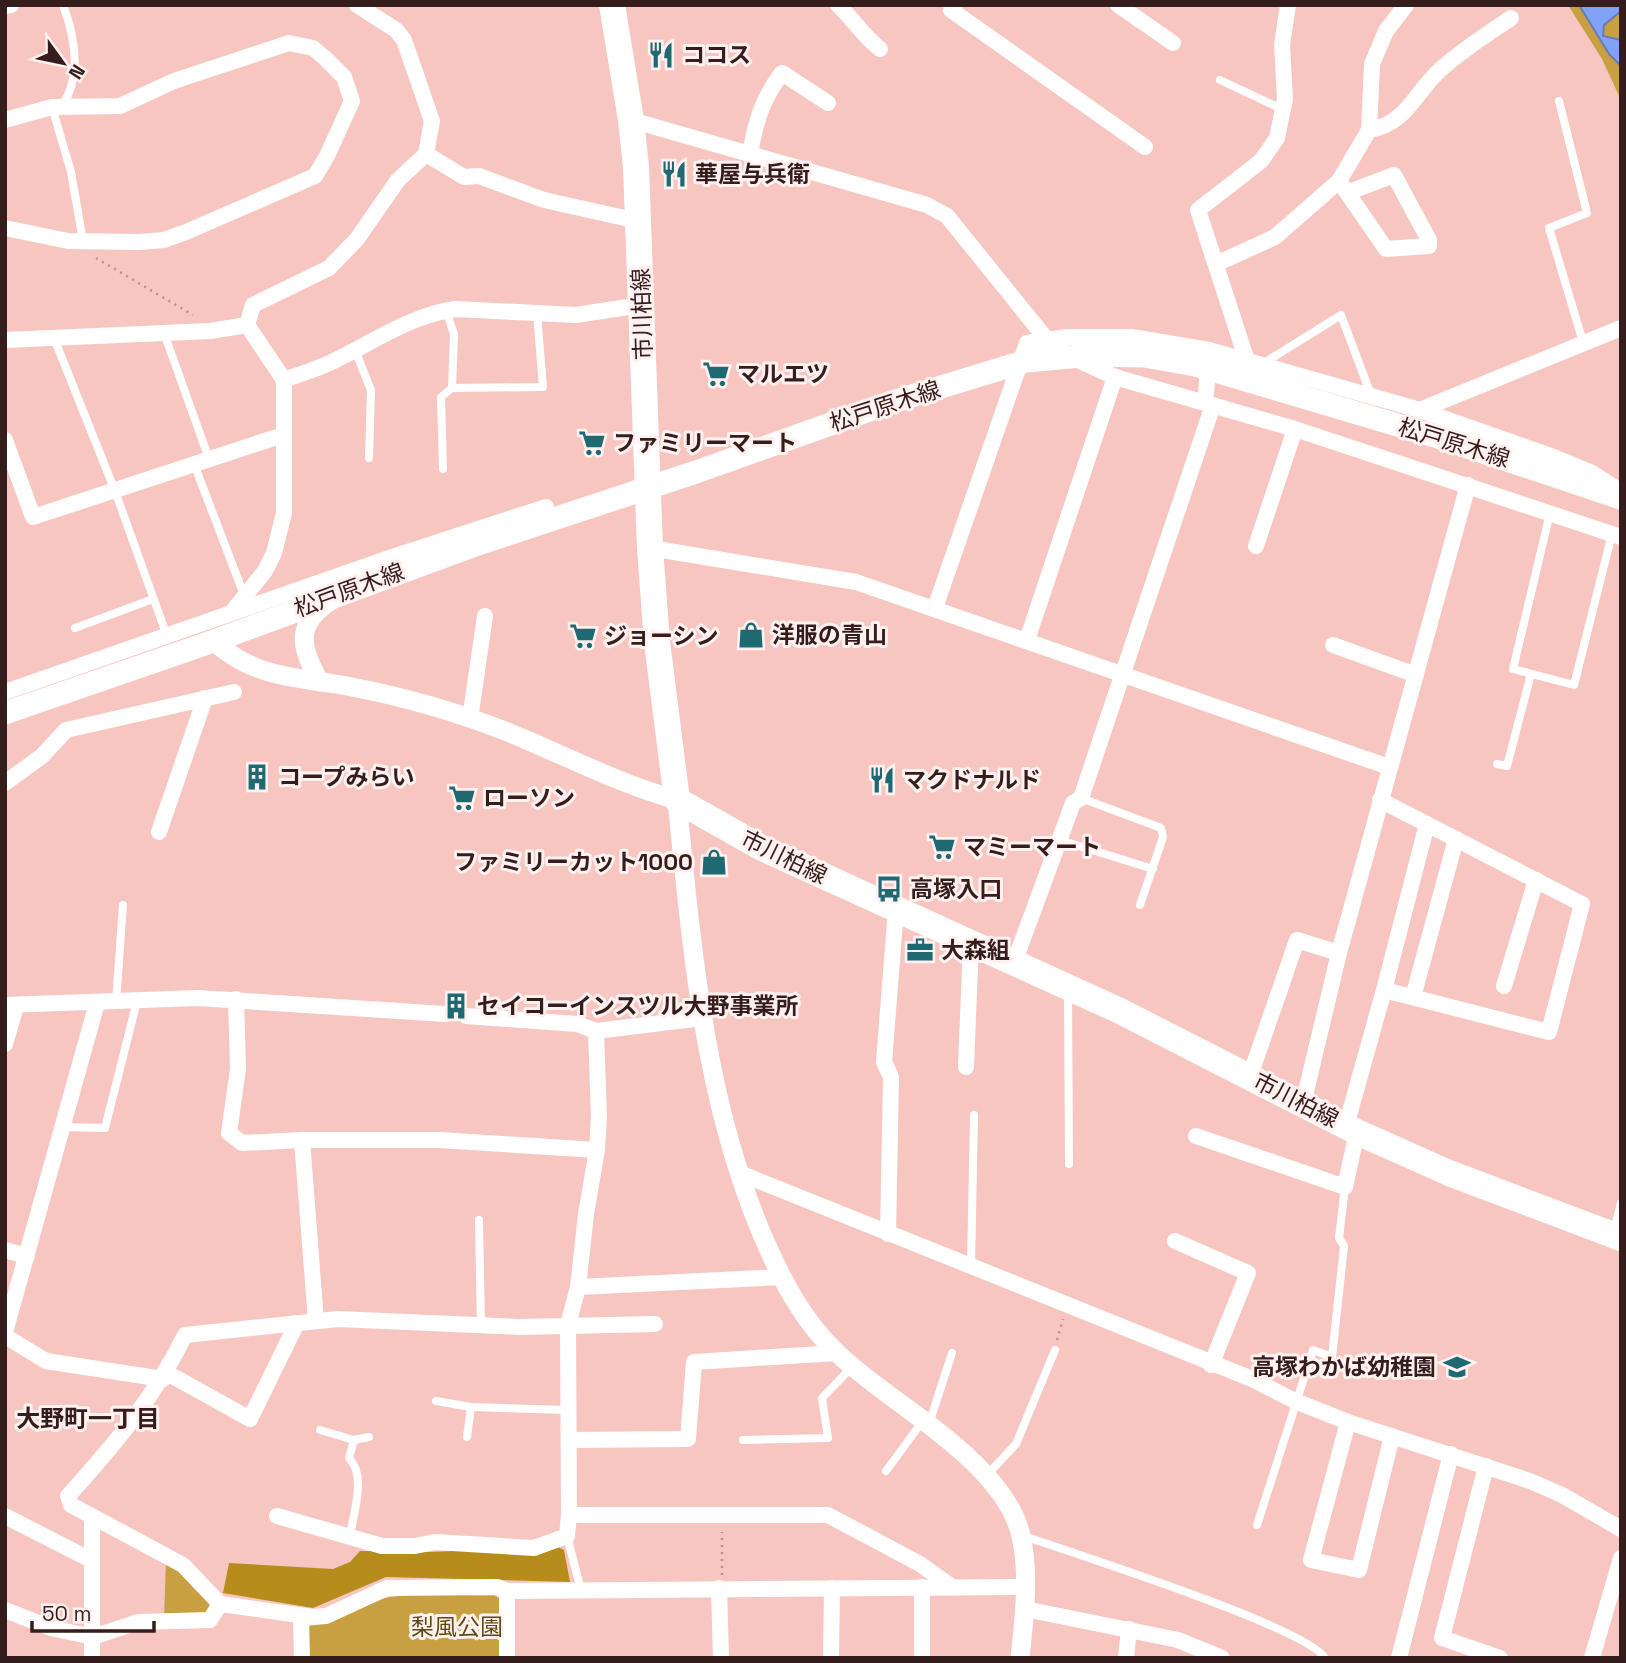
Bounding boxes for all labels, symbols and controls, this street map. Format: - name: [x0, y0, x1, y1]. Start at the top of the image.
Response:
- north arrow: [28, 28, 98, 98]
- restaurant icon: ココス: [646, 40, 676, 70]
- place label: ココス: [682, 40, 751, 70]
- text: N: [63, 60, 91, 84]
- restaurant icon: 華屋与兵衛: [659, 159, 689, 189]
- place label: 華屋与兵衛: [695, 159, 810, 189]
- street label: 市川柏線: [625, 268, 659, 360]
- supermarket icon: マルエツ: [701, 359, 731, 389]
- place label: マルエツ: [737, 359, 829, 389]
- street label: 松戸原木線: [826, 374, 944, 438]
- street label: 松戸原木線: [1395, 412, 1513, 474]
- supermarket icon: ファミリーマート: [577, 428, 607, 458]
- place label: ファミリーマート: [613, 428, 797, 458]
- street label: 松戸原木線: [290, 556, 408, 624]
- shop icon: 洋服の青山: [736, 620, 766, 650]
- place label: 洋服の青山: [772, 620, 887, 650]
- supermarket icon: ジョーシン: [568, 621, 598, 651]
- place label: ジョーシン: [604, 621, 719, 651]
- building icon: コープみらい: [242, 762, 272, 792]
- place label: コープみらい: [278, 762, 415, 792]
- restaurant icon: マクドナルド: [867, 765, 897, 795]
- place label: マクドナルド: [903, 765, 1041, 795]
- supermarket icon: ローソン: [447, 783, 477, 813]
- place label: ローソン: [483, 783, 575, 813]
- street label: 市川柏線: [736, 823, 832, 891]
- supermarket icon: マミーマート: [927, 832, 957, 862]
- place label: マミーマート: [963, 832, 1101, 862]
- place label: ファミリーカット1000: [454, 847, 693, 877]
- shop icon: ファミリーカット1000: [699, 847, 729, 877]
- bus stop icon: 高塚入口: [874, 874, 904, 904]
- place label: 高塚入口: [910, 874, 1002, 904]
- office icon: 大森組: [905, 935, 935, 965]
- place label: 大森組: [941, 935, 1010, 965]
- building icon: セイコーインスツル大野事業所: [441, 991, 471, 1021]
- place label: セイコーインスツル大野事業所: [477, 991, 799, 1021]
- street label: 市川柏線: [1248, 1066, 1344, 1134]
- place label: 高塚わかば幼稚園: [1252, 1352, 1436, 1382]
- school or university icon: 高塚わかば幼稚園: [1442, 1352, 1472, 1382]
- district label: 大野町一丁目: [16, 1403, 160, 1434]
- scale bar: [32, 1590, 154, 1634]
- text: 50 m: [42, 1600, 92, 1627]
- park label: 梨風公園: [411, 1612, 503, 1642]

